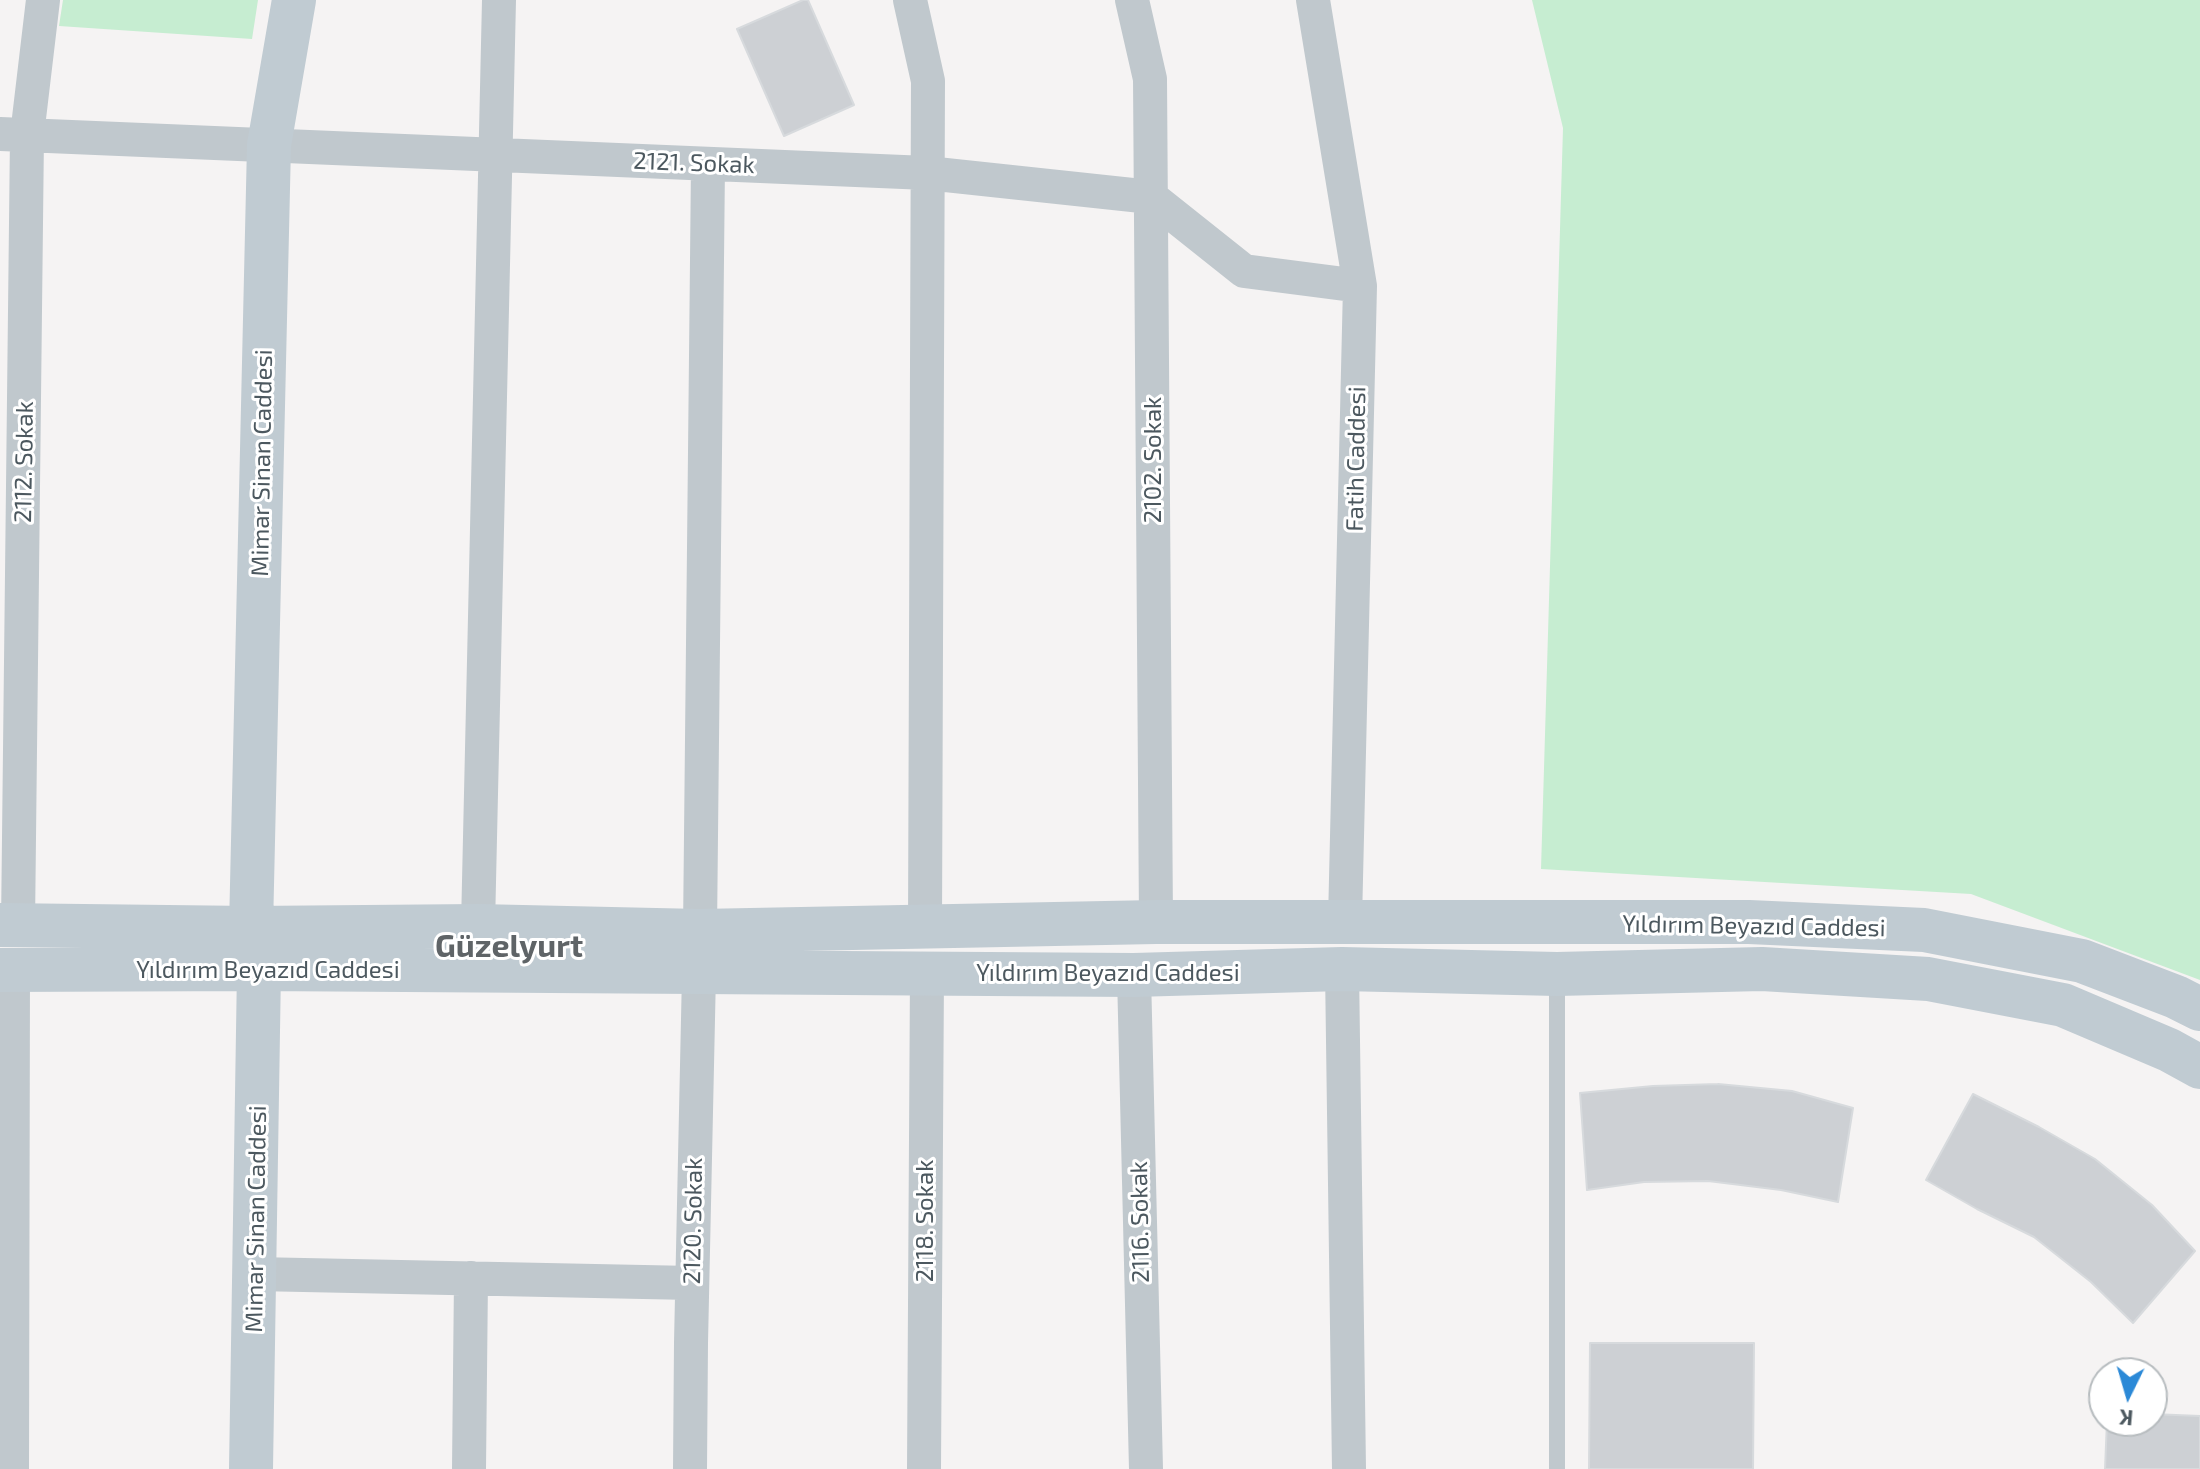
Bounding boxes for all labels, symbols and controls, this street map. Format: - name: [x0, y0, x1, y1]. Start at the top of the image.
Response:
- street label: 2121. Sokak: [633, 146, 755, 180]
- street label: Mimar Sinan Caddesi: [246, 349, 278, 577]
- street label: Fatih Caddesi: [1340, 386, 1372, 532]
- street label: 2102. Sokak: [1139, 397, 1167, 523]
- street label: 2112. Sokak: [9, 401, 39, 523]
- street label: Yıldırım Beyazıd Caddesi: [1622, 909, 1886, 943]
- district label: Güzelyurt: [435, 927, 583, 965]
- street label: Yıldırım Beyazıd Caddesi: [136, 956, 400, 984]
- street label: Yıldırım Beyazıd Caddesi: [976, 959, 1240, 987]
- street label: Mimar Sinan Caddesi: [240, 1105, 272, 1333]
- street label: 2120. Sokak: [677, 1157, 709, 1285]
- street label: 2118. Sokak: [911, 1160, 939, 1282]
- street label: 2116. Sokak: [1125, 1161, 1155, 1283]
- north arrow: [2088, 1357, 2168, 1437]
- text: K: [2118, 1405, 2134, 1432]

